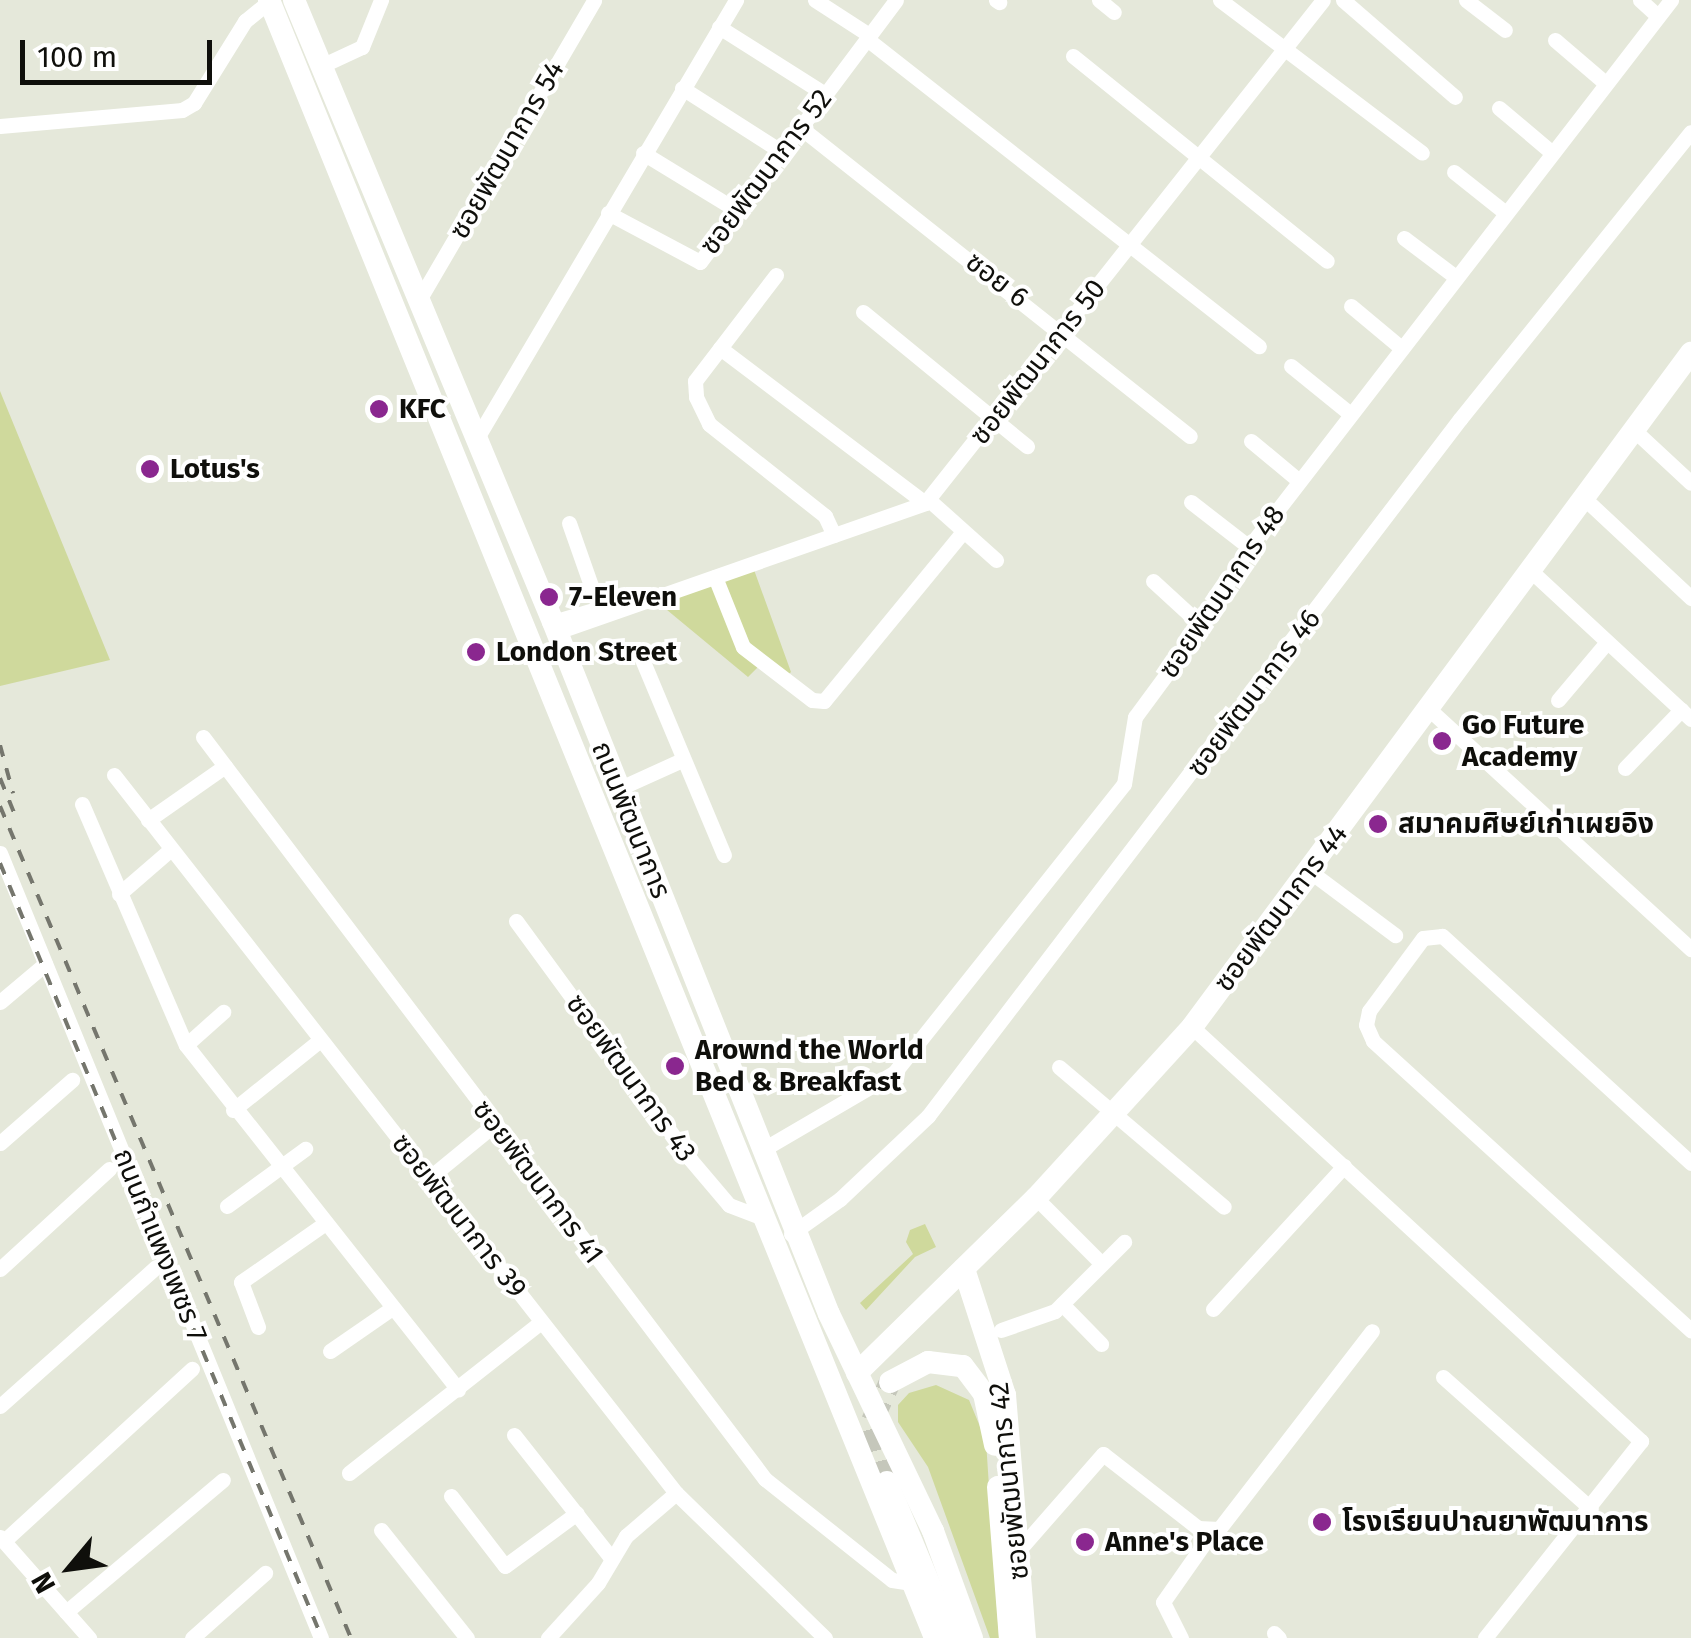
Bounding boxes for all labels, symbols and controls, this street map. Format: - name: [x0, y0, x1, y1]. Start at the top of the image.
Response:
- scale bar: [25, 20, 218, 82]
- text: 100 m: [37, 39, 117, 75]
- street label: ซอยพัฒนาการ 54: [443, 55, 571, 245]
- street label: ซอยพัฒนาการ 52: [693, 83, 839, 261]
- street label: ซอย 6: [959, 245, 1035, 315]
- street label: ซอยพัฒนาการ 50: [963, 273, 1113, 451]
- place label: KFC: [399, 392, 446, 426]
- marker: KFC: [368, 398, 390, 420]
- place label: Lotus's: [170, 452, 260, 486]
- marker: Lotus's: [139, 458, 161, 480]
- street label: ซอยพัฒนาการ 48: [1152, 499, 1292, 685]
- place label: 7-Eleven: [569, 580, 677, 614]
- marker: 7-Eleven: [538, 586, 560, 608]
- street label: ซอยพัฒนาการ 46: [1180, 603, 1328, 783]
- place label: London Street: [496, 635, 677, 669]
- marker: London Street: [465, 641, 487, 663]
- place label: Go Future Academy: [1462, 708, 1584, 774]
- marker: Go Future Academy: [1431, 730, 1453, 752]
- street label: ถนนพัฒนาการ: [584, 737, 678, 903]
- place label: สมาคมศิษย์เก่าเผยอิง: [1398, 807, 1654, 841]
- marker: สมาคมศิษย์เก่าเผยอิง: [1367, 813, 1389, 835]
- street label: ซอยพัฒนาการ 44: [1207, 818, 1355, 998]
- street label: ซอยพัฒนาการ 43: [559, 988, 703, 1168]
- place label: Arownd the World Bed & Breakfast: [695, 1033, 924, 1099]
- marker: Arownd the World Bed & Breakfast: [664, 1055, 686, 1077]
- street label: ซอยพัฒนาการ 41: [466, 1094, 610, 1270]
- street label: ซอยพัฒนาการ 39: [384, 1127, 534, 1305]
- street label: ถนนกำแพงเพชร 7: [106, 1144, 214, 1346]
- street label: ซอยพัฒนาการ 42: [982, 1380, 1036, 1582]
- place label: โรงเรียนปาณยาพัฒนาการ: [1342, 1505, 1649, 1539]
- marker: โรงเรียนปาณยาพัฒนาการ: [1311, 1511, 1333, 1533]
- north arrow: [20, 1518, 120, 1618]
- place label: Anne's Place: [1105, 1525, 1264, 1559]
- marker: Anne's Place: [1074, 1531, 1096, 1553]
- text: N: [24, 1567, 62, 1599]

